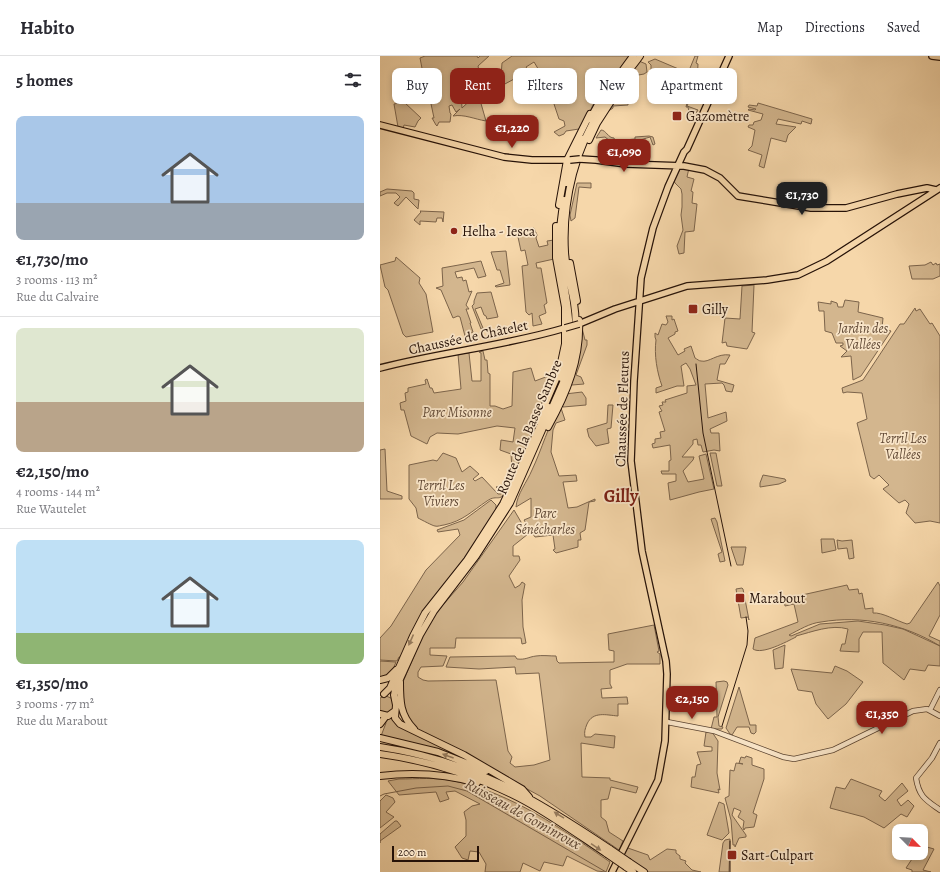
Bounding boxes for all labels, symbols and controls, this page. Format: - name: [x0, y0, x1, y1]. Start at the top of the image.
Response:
- text: Habito: [20, 15, 74, 41]
- text: Map: [757, 18, 783, 37]
- text: Directions: [805, 18, 865, 37]
- text: Saved: [887, 18, 920, 37]
- chip: Buy: [392, 68, 442, 104]
- chip: Rent: [450, 68, 505, 104]
- chip: Filters: [513, 68, 577, 104]
- chip: New: [585, 68, 639, 104]
- chip: Apartment: [647, 68, 737, 104]
- text: 5 homes: [16, 69, 73, 92]
- icon: filters: [342, 69, 364, 91]
- place label: Gazomètre: [686, 107, 749, 126]
- marker: Gazomètre: [671, 110, 683, 122]
- pin: €1,220: [479, 115, 545, 149]
- text: €1,220: [495, 119, 529, 136]
- pin: €1,090: [591, 139, 657, 173]
- icon: home: [154, 142, 226, 214]
- text: €1,090: [607, 143, 641, 160]
- pin: €1,730: [769, 182, 835, 216]
- text: €1,730: [785, 186, 819, 203]
- place label: Helha - Iesca: [462, 222, 536, 241]
- marker: Helha - Iesca: [449, 226, 459, 236]
- text: €1,730/mo: [16, 248, 88, 271]
- text: 3 rooms · 113 m²: [16, 271, 98, 288]
- text: Rue du Calvaire: [16, 288, 99, 305]
- place label: Gilly: [702, 300, 729, 319]
- marker: Gilly: [687, 303, 699, 315]
- street label: Chaussée de Châtelet: [407, 315, 530, 359]
- park label: Jardin des Vallées: [837, 319, 889, 354]
- street label: Chaussée de Fleurus: [611, 350, 634, 468]
- icon: home: [154, 354, 226, 426]
- street label: Route de la Basse Sambre: [492, 357, 566, 498]
- park label: Parc Misonne: [422, 403, 492, 422]
- park label: Terril Les Vallées: [879, 429, 927, 464]
- text: €2,150/mo: [16, 460, 89, 483]
- park label: Terril Les Viviers: [417, 476, 465, 511]
- text: 4 rooms · 144 m²: [16, 483, 100, 500]
- district label: Gilly: [604, 484, 639, 508]
- text: Rue Wautelet: [16, 500, 87, 517]
- park label: Parc Sénécharles: [515, 504, 575, 539]
- icon: home: [154, 566, 226, 638]
- place label: Marabout: [749, 589, 806, 608]
- marker: Marabout: [734, 592, 746, 604]
- one-way arrow: [408, 635, 414, 646]
- text: €1,350/mo: [16, 672, 88, 695]
- pin: €2,150: [659, 686, 725, 720]
- text: €2,150: [675, 690, 709, 707]
- text: 3 rooms · 77 m²: [16, 695, 94, 712]
- pin: €1,350: [849, 701, 915, 735]
- text: €1,350: [865, 705, 899, 722]
- text: Rue du Marabout: [16, 712, 108, 729]
- one-way arrow: [441, 752, 453, 758]
- water label: Ruisseau de Gominroux: [461, 774, 586, 855]
- one-way arrow: [554, 811, 564, 819]
- north arrow: [892, 824, 928, 860]
- map controls: [892, 824, 928, 860]
- one-way arrow: [591, 843, 602, 851]
- scale bar: [392, 844, 479, 863]
- text: 200 m: [398, 845, 426, 860]
- place label: Sart-Culpart: [741, 846, 814, 865]
- marker: Sart-Culpart: [726, 849, 738, 861]

